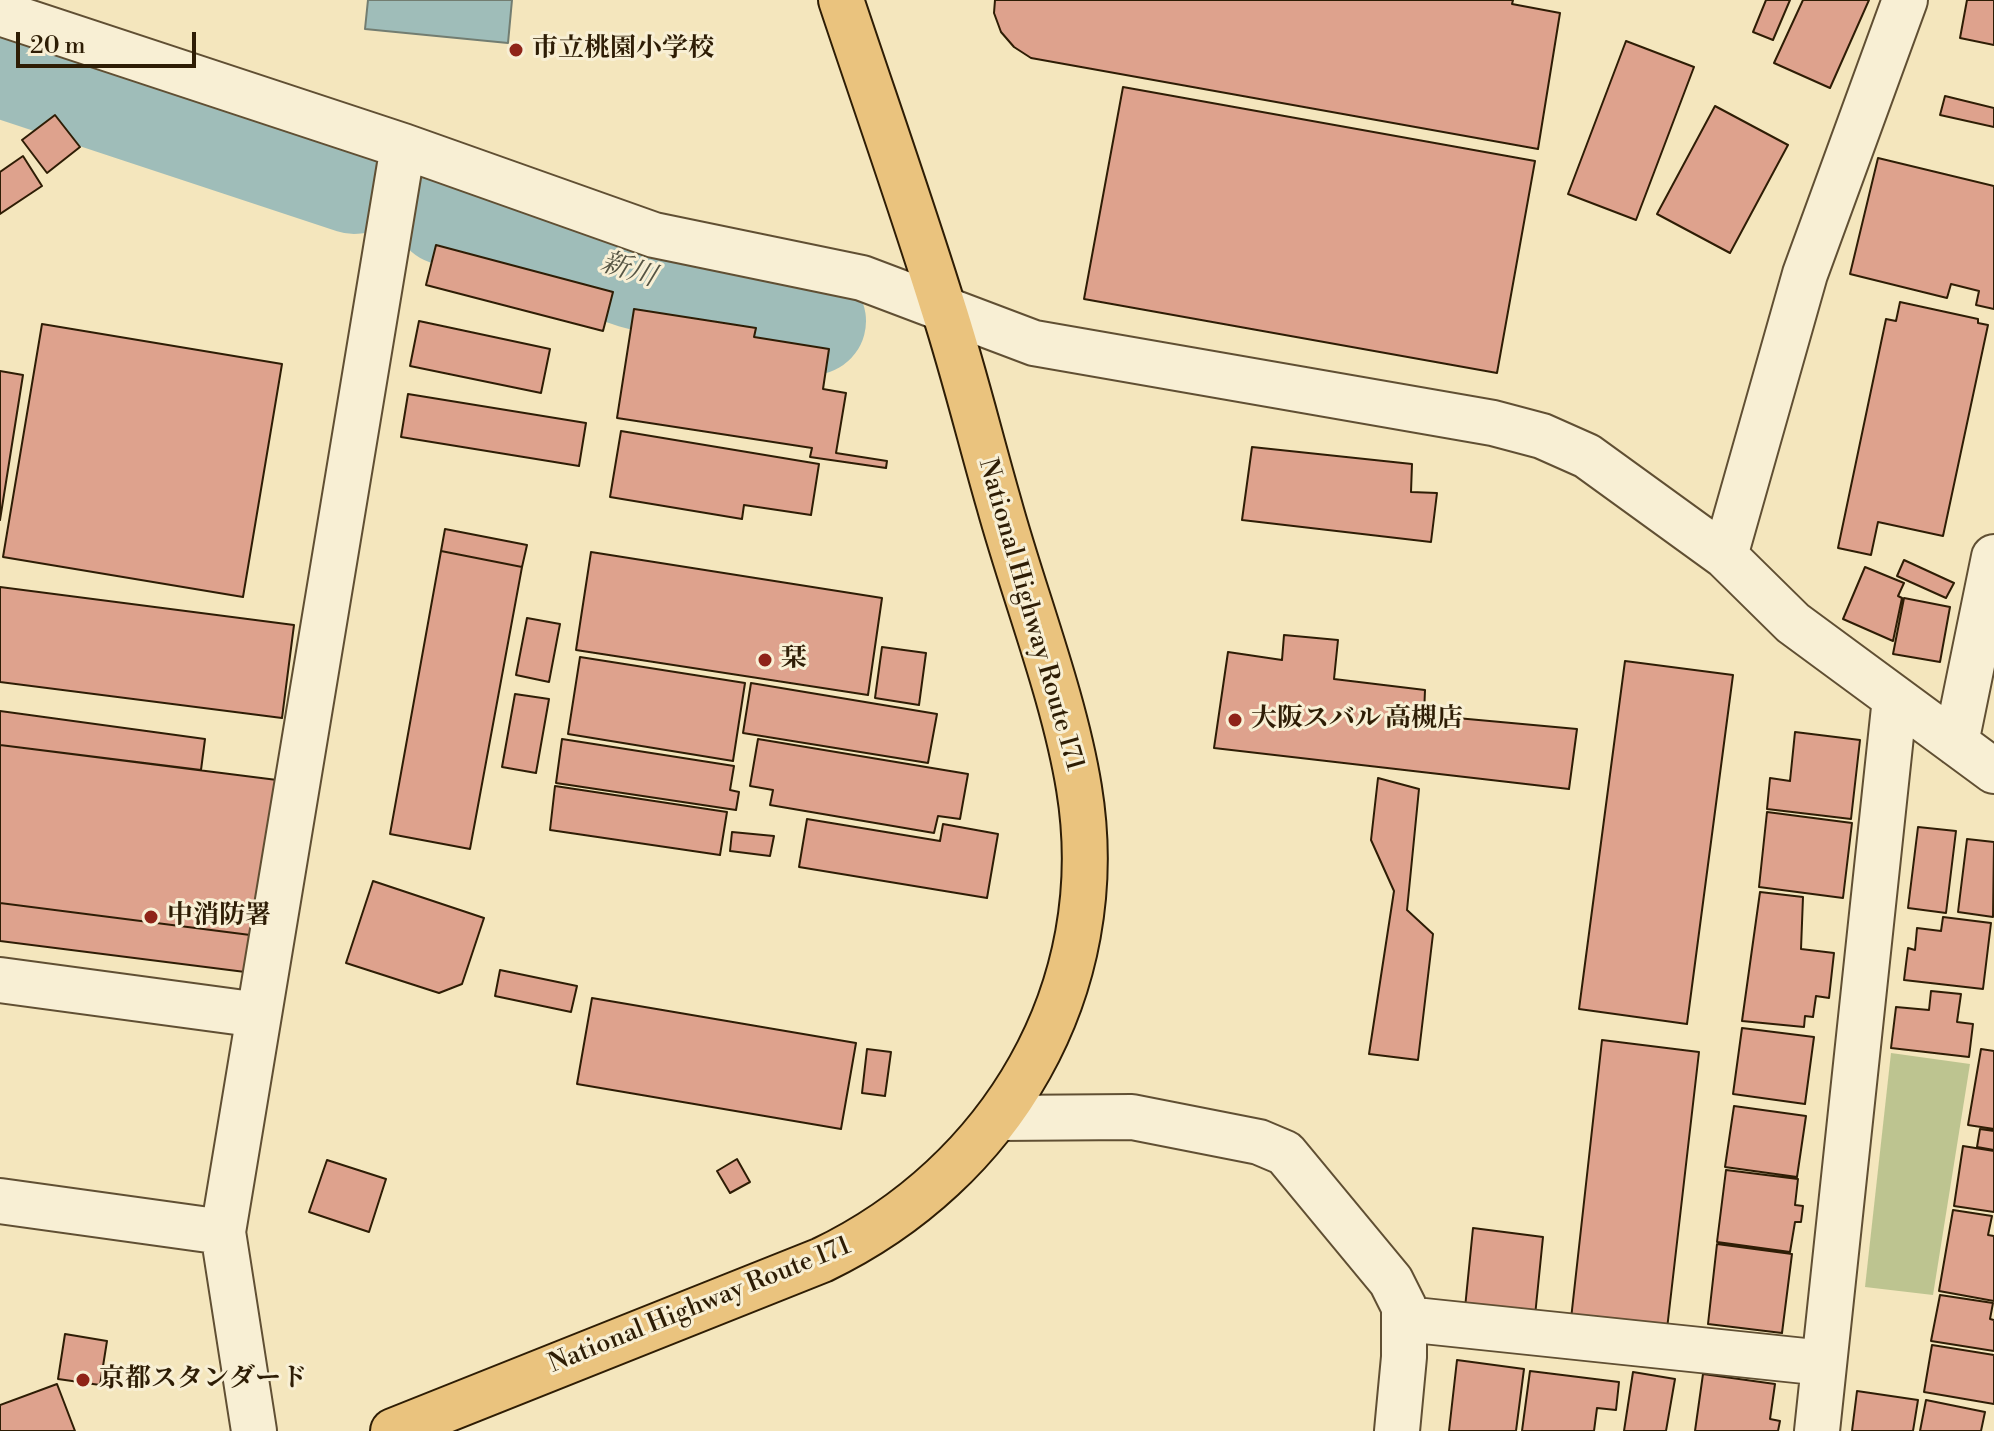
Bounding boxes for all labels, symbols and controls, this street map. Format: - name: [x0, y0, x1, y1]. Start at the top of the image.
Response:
- scale bar: [20, 16, 200, 66]
- text: 20 m: [30, 31, 86, 61]
- place label: 市立桃園小学校: [532, 34, 714, 66]
- marker: 市立桃園小学校: [507, 41, 525, 59]
- water label: 新川: [596, 247, 660, 295]
- street label: National Highway Route 171: [970, 455, 1090, 775]
- place label: 栞: [781, 644, 807, 676]
- marker: 栞: [756, 651, 774, 669]
- place label: 大阪スバル 高槻店: [1251, 704, 1463, 736]
- marker: 大阪スバル 高槻店: [1226, 711, 1244, 729]
- place label: 中消防署: [167, 901, 271, 933]
- marker: 中消防署: [142, 908, 160, 926]
- street label: National Highway Route 171: [544, 1231, 856, 1381]
- place label: 京都スタンダード: [99, 1364, 307, 1396]
- marker: 京都スタンダード: [74, 1371, 92, 1389]

